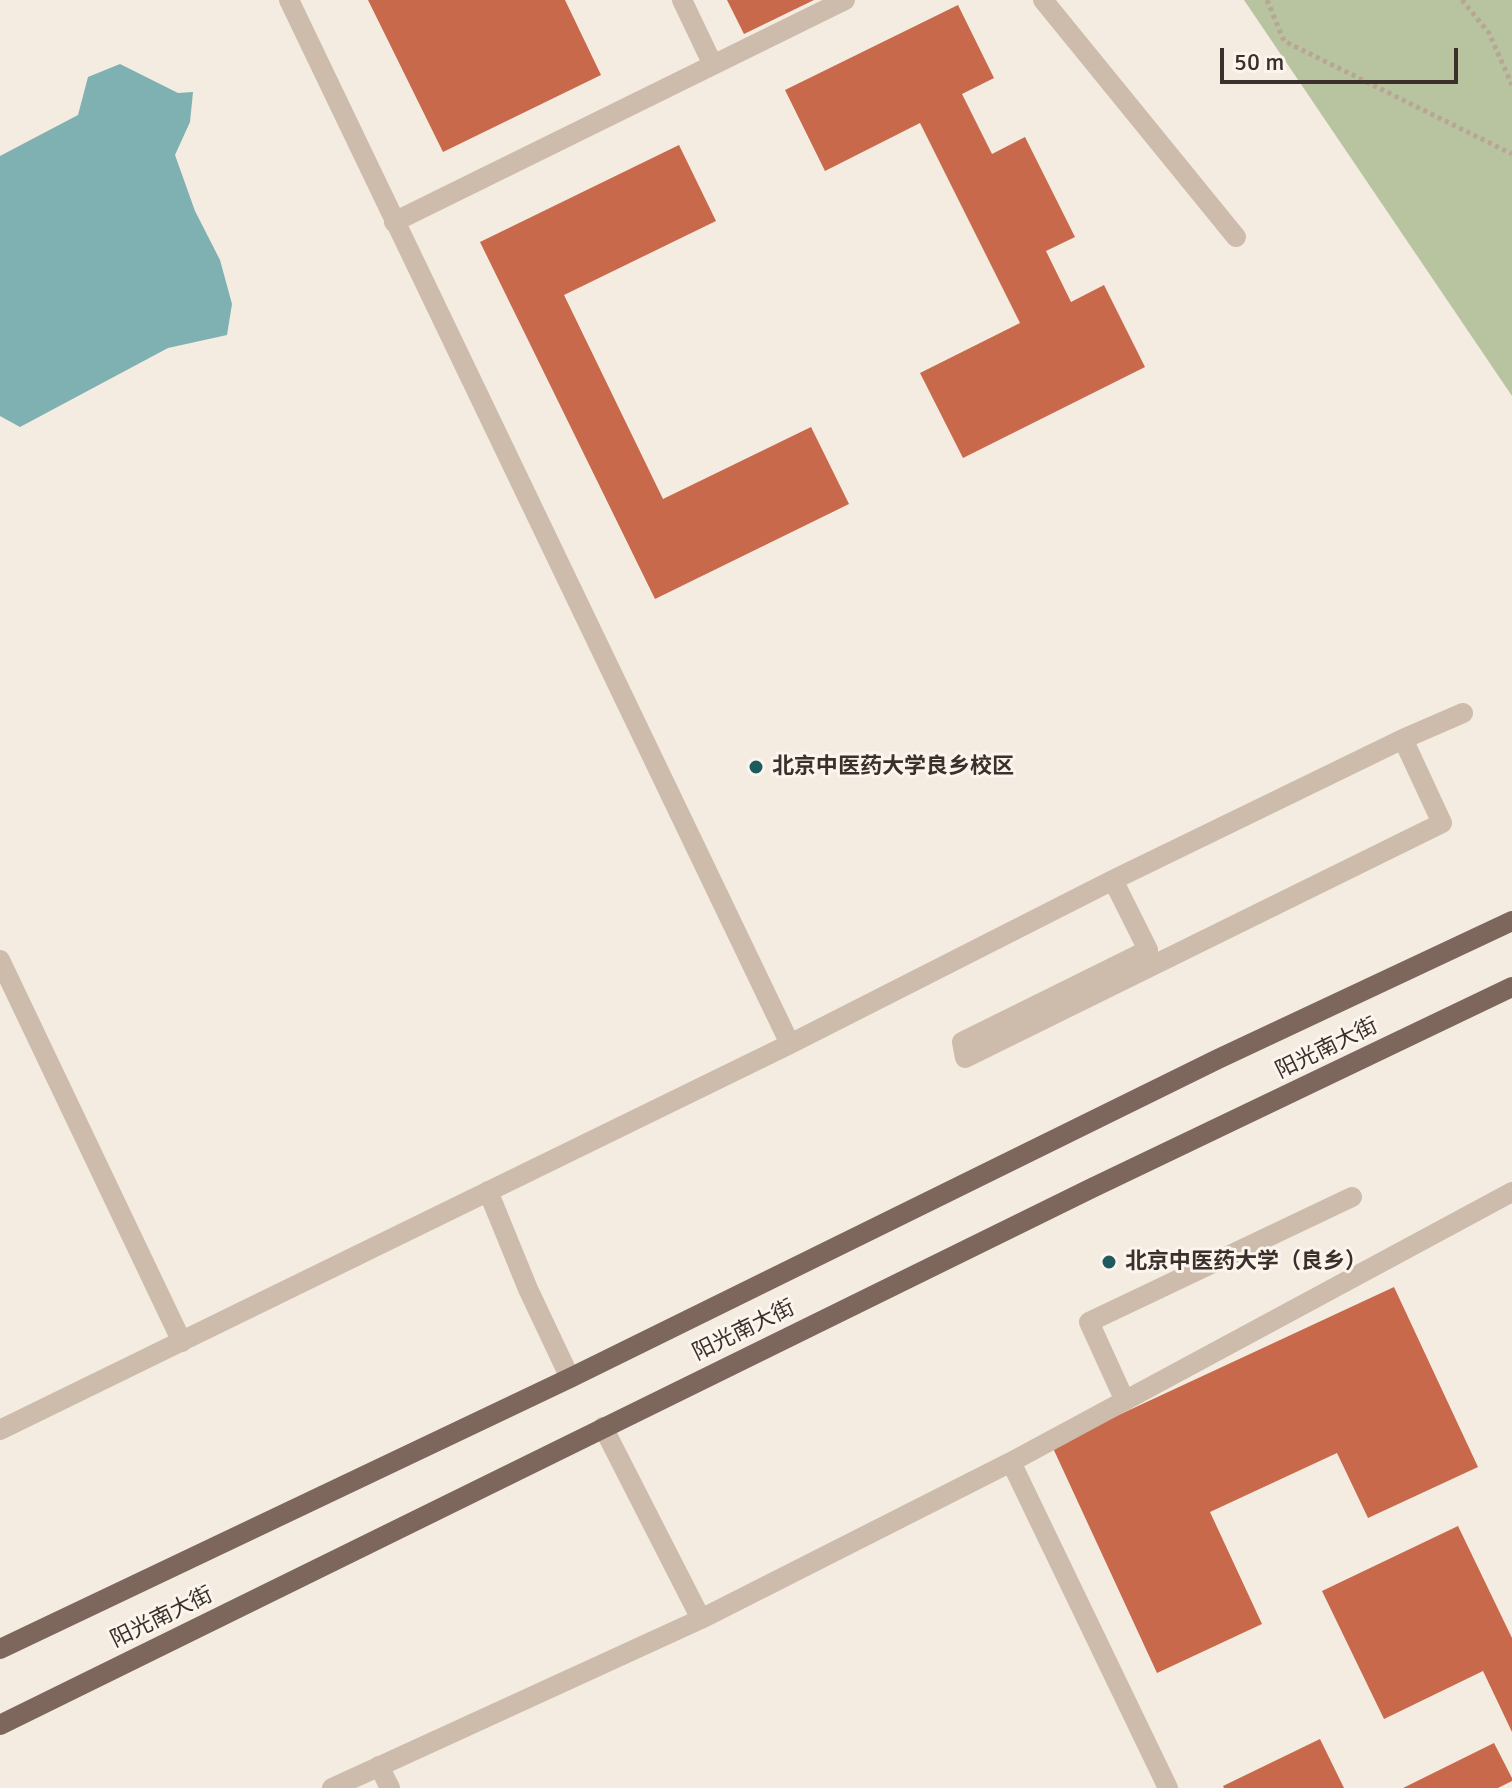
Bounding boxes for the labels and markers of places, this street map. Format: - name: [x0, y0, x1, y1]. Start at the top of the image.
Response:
- place label: 北京中医药大学良乡校区: [772, 754, 1014, 780]
- marker: 北京中医药大学良乡校区: [747, 758, 765, 776]
- place label: 北京中医药大学（良乡）: [1125, 1249, 1367, 1275]
- marker: 北京中医药大学（良乡）: [1100, 1253, 1118, 1271]

